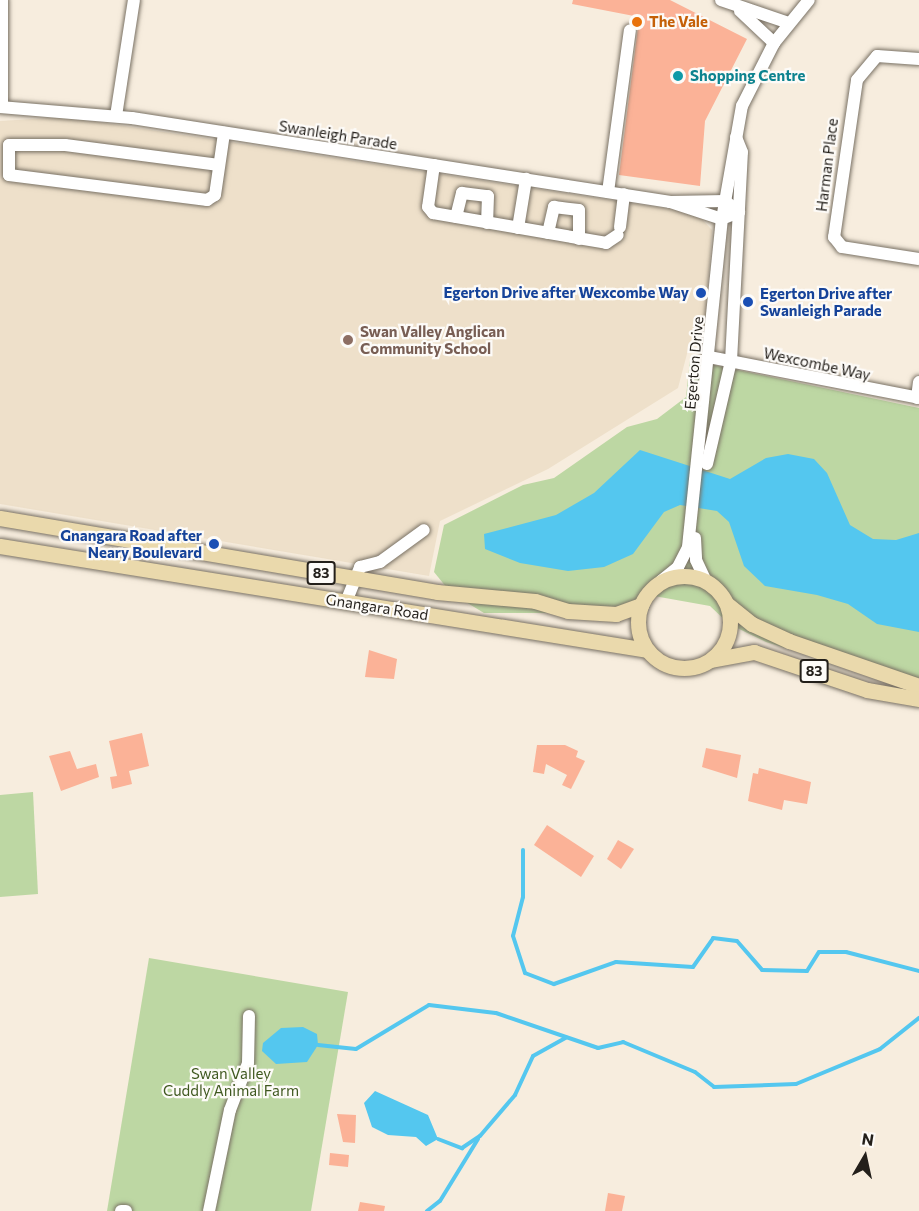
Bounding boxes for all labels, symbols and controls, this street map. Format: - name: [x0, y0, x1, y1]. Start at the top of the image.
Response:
- place label: The Vale: [649, 13, 708, 31]
- marker: The Vale: [630, 15, 644, 29]
- place label: Shopping Centre: [690, 67, 805, 85]
- marker: Shopping Centre: [671, 69, 685, 83]
- street label: Swanleigh Parade: [278, 117, 398, 153]
- street label: Harman Place: [812, 117, 842, 213]
- place label: Egerton Drive after Wexcombe Way: [443, 284, 689, 302]
- place label: Egerton Drive after Swanleigh Parade: [760, 284, 892, 319]
- marker: Egerton Drive after Wexcombe Way: [694, 286, 708, 300]
- marker: Egerton Drive after Swanleigh Parade: [741, 295, 755, 309]
- street label: Egerton Drive: [681, 316, 707, 410]
- place label: Swan Valley Anglican Community School: [360, 322, 505, 357]
- marker: Swan Valley Anglican Community School: [341, 333, 355, 347]
- street label: Wexcombe Way: [762, 344, 872, 384]
- place label: Gnangara Road after Neary Boulevard: [60, 526, 202, 561]
- marker: Gnangara Road after Neary Boulevard: [207, 537, 221, 551]
- road number: 83: [306, 562, 336, 584]
- street label: Gnangara Road: [324, 590, 430, 624]
- road number: 83: [799, 660, 829, 682]
- park label: Swan Valley Cuddly Animal Farm: [163, 1064, 299, 1099]
- north arrow: [835, 1127, 895, 1187]
- text: N: [860, 1128, 875, 1149]

